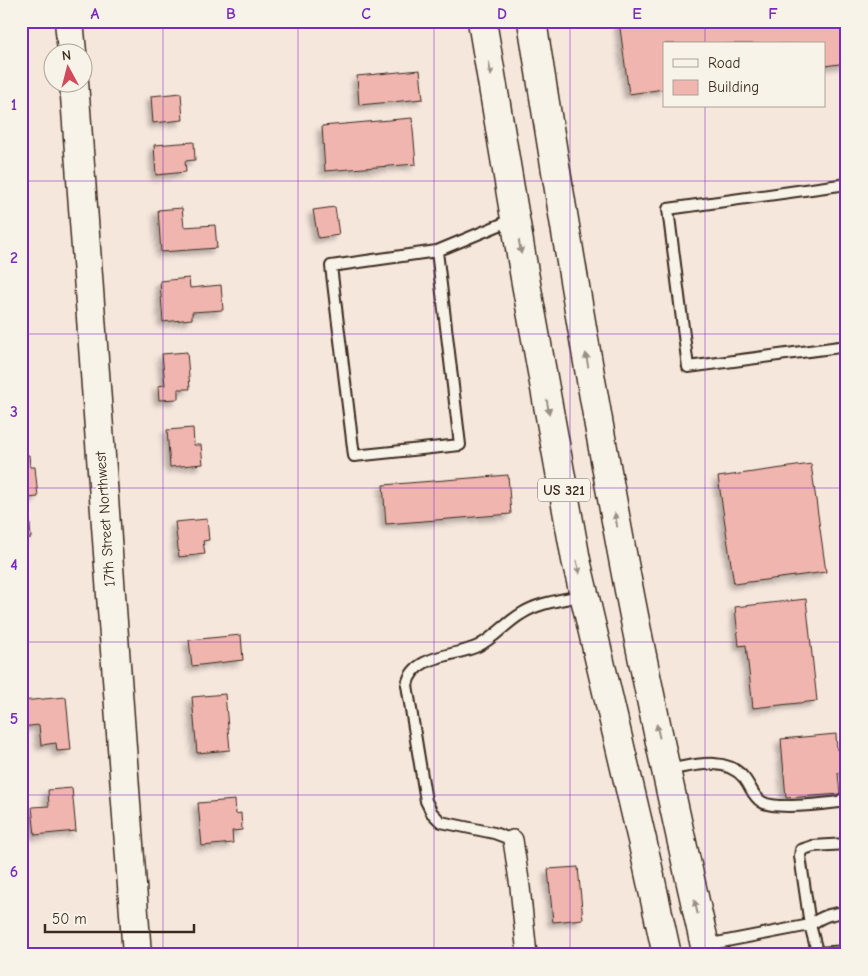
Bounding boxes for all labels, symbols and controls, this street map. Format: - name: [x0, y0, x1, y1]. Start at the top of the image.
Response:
- text: A: [91, 5, 100, 23]
- text: B: [226, 5, 236, 23]
- text: C: [361, 5, 371, 23]
- text: D: [497, 5, 507, 23]
- text: E: [632, 5, 642, 23]
- text: F: [768, 5, 778, 23]
- north arrow: [42, 42, 92, 92]
- legend: [663, 42, 826, 108]
- text: N: [61, 47, 72, 65]
- text: Road: [708, 54, 740, 72]
- one-way arrow: [486, 62, 494, 78]
- text: Building: [708, 78, 759, 96]
- text: 1: [11, 96, 17, 114]
- one-way arrow: [516, 239, 524, 255]
- text: 2: [10, 249, 18, 267]
- one-way arrow: [583, 352, 591, 368]
- one-way arrow: [545, 399, 553, 415]
- text: 3: [10, 403, 18, 421]
- street label: 17th Street Northwest: [91, 450, 119, 587]
- road number: US 321: [538, 478, 590, 502]
- one-way arrow: [612, 512, 620, 528]
- text: 4: [10, 556, 18, 574]
- one-way arrow: [574, 559, 582, 574]
- text: 5: [10, 710, 18, 728]
- one-way arrow: [654, 723, 662, 739]
- text: 6: [10, 863, 18, 881]
- one-way arrow: [692, 900, 700, 915]
- scale bar: [45, 901, 194, 933]
- text: 50 m: [52, 910, 87, 928]

